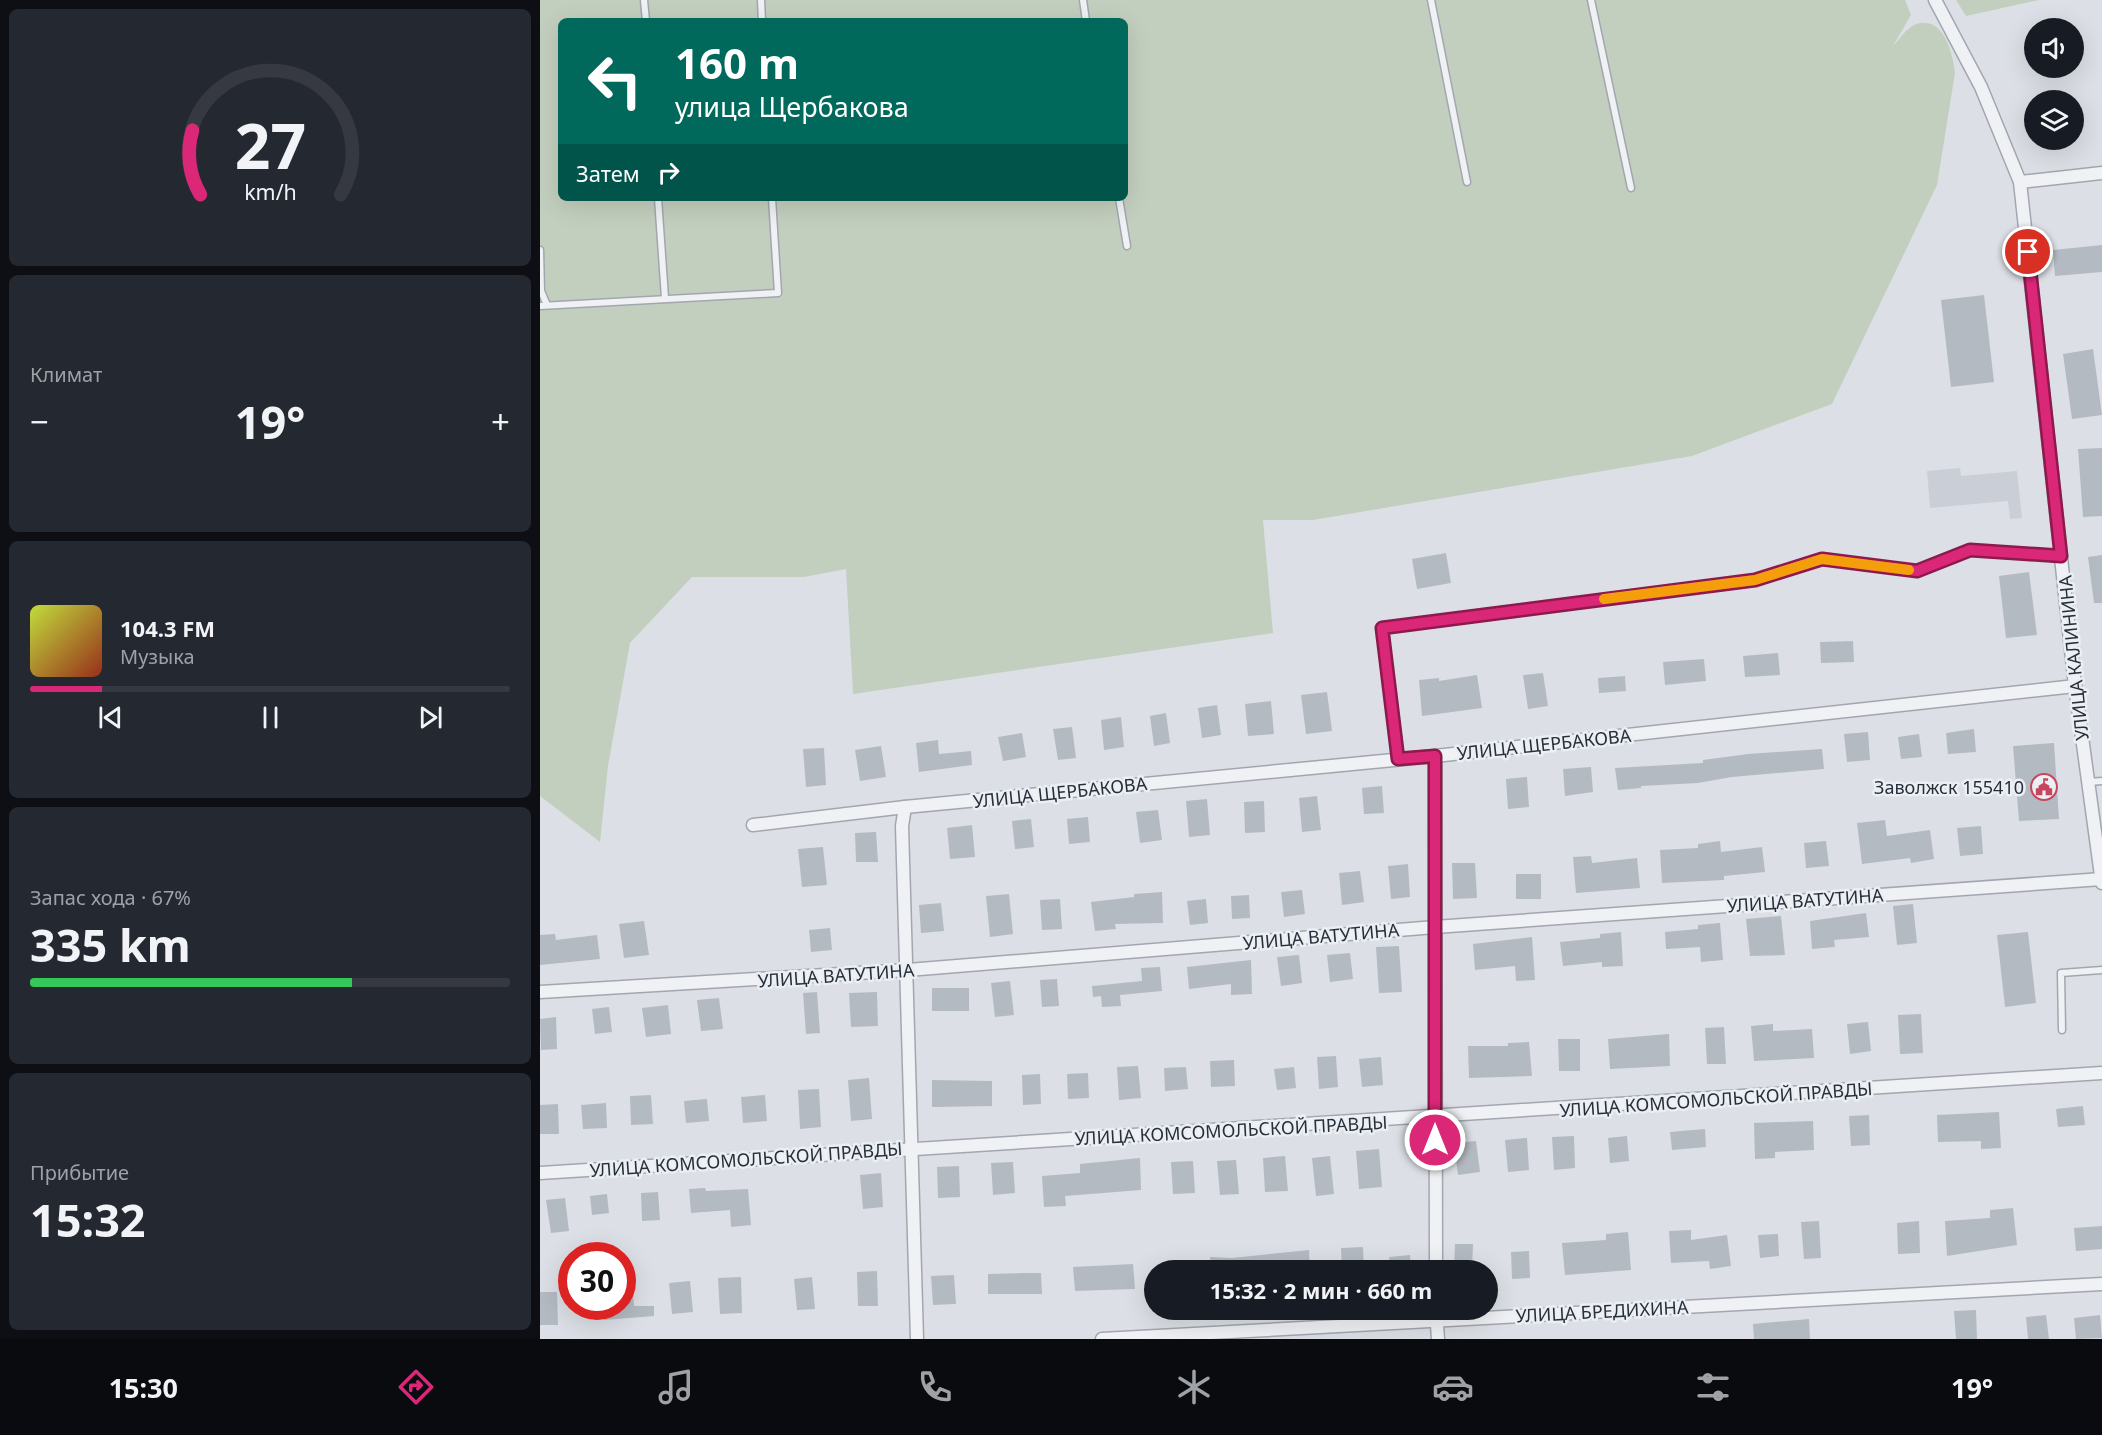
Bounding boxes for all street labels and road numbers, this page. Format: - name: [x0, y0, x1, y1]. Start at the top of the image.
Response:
- street label: УЛИЦА КАЛИНИНА: [2052, 574, 2094, 742]
- street label: УЛИЦА ЩЕРБАКОВА: [1456, 723, 1633, 765]
- street label: УЛИЦА ЩЕРБАКОВА: [972, 771, 1149, 813]
- street label: УЛИЦА ВАТУТИНА: [1726, 883, 1884, 917]
- street label: УЛИЦА ВАТУТИНА: [1242, 917, 1401, 955]
- street label: УЛИЦА ВАТУТИНА: [757, 958, 915, 992]
- street label: УЛИЦА КОМСОМОЛЬСКОЙ ПРАВДЫ: [1559, 1076, 1873, 1122]
- street label: УЛИЦА КОМСОМОЛЬСКОЙ ПРАВДЫ: [1074, 1110, 1388, 1150]
- street label: УЛИЦА КОМСОМОЛЬСКОЙ ПРАВДЫ: [589, 1136, 903, 1182]
- street label: УЛИЦА БРЕДИХИНА: [1515, 1294, 1689, 1328]

